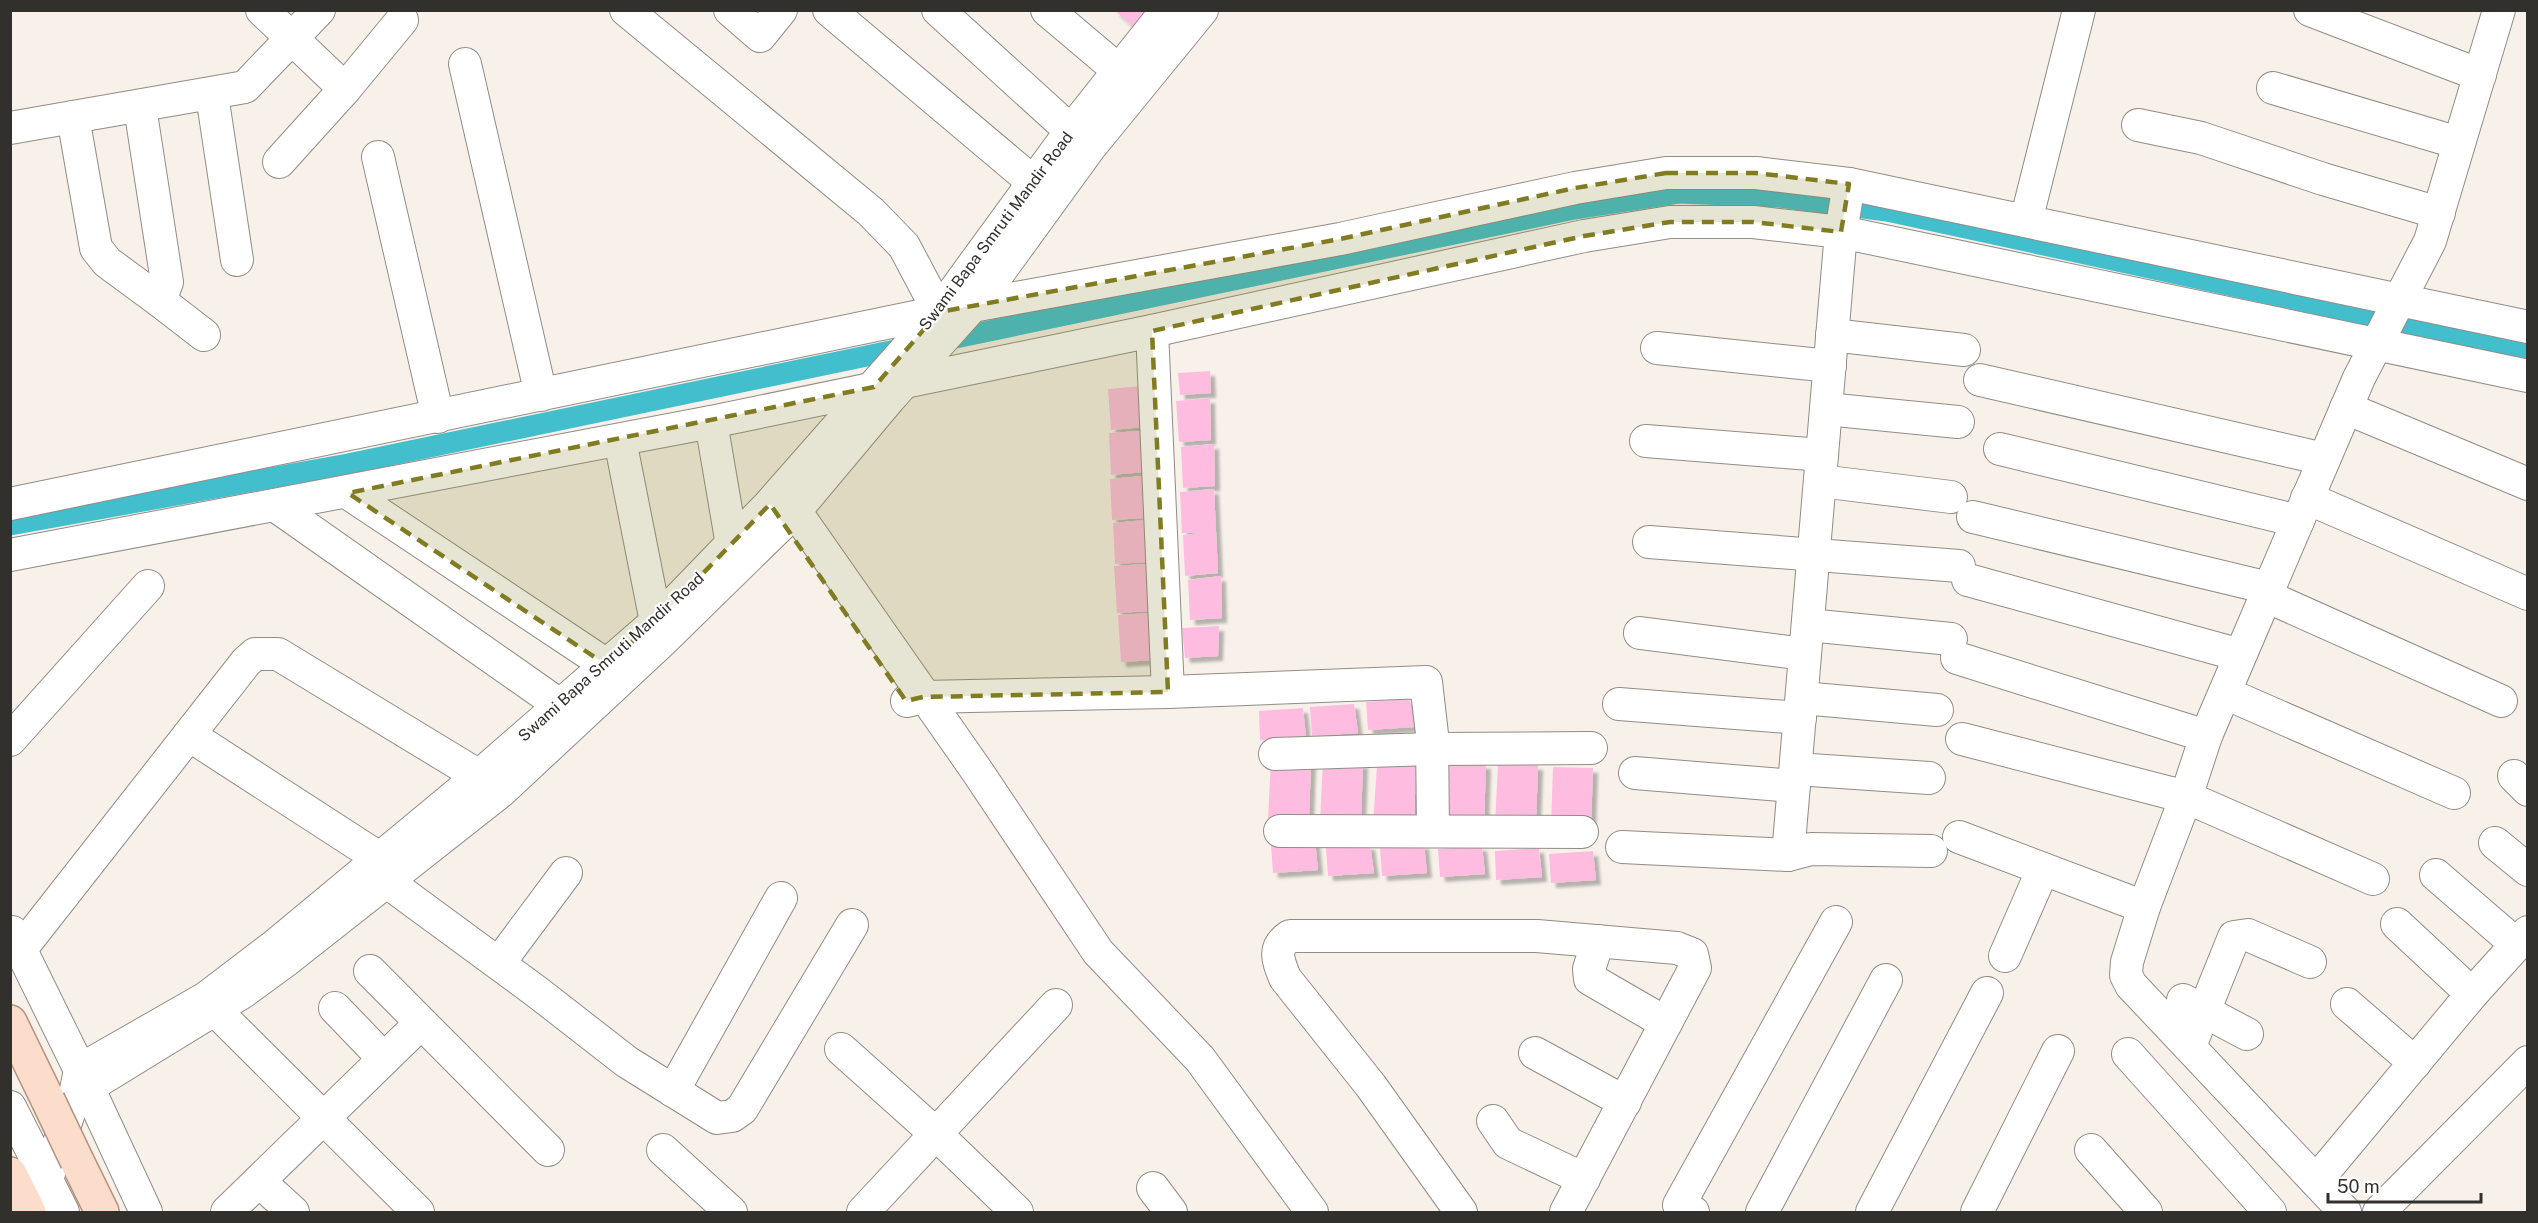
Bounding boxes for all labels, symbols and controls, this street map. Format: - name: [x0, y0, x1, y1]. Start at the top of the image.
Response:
- street label: Swami Bapa Smruti Mandir Road: [915, 128, 1077, 334]
- street label: Swami Bapa Smruti Mandir Road: [514, 568, 708, 746]
- scale bar: [2328, 1166, 2481, 1204]
- text: 50 m: [2337, 1176, 2380, 1197]

